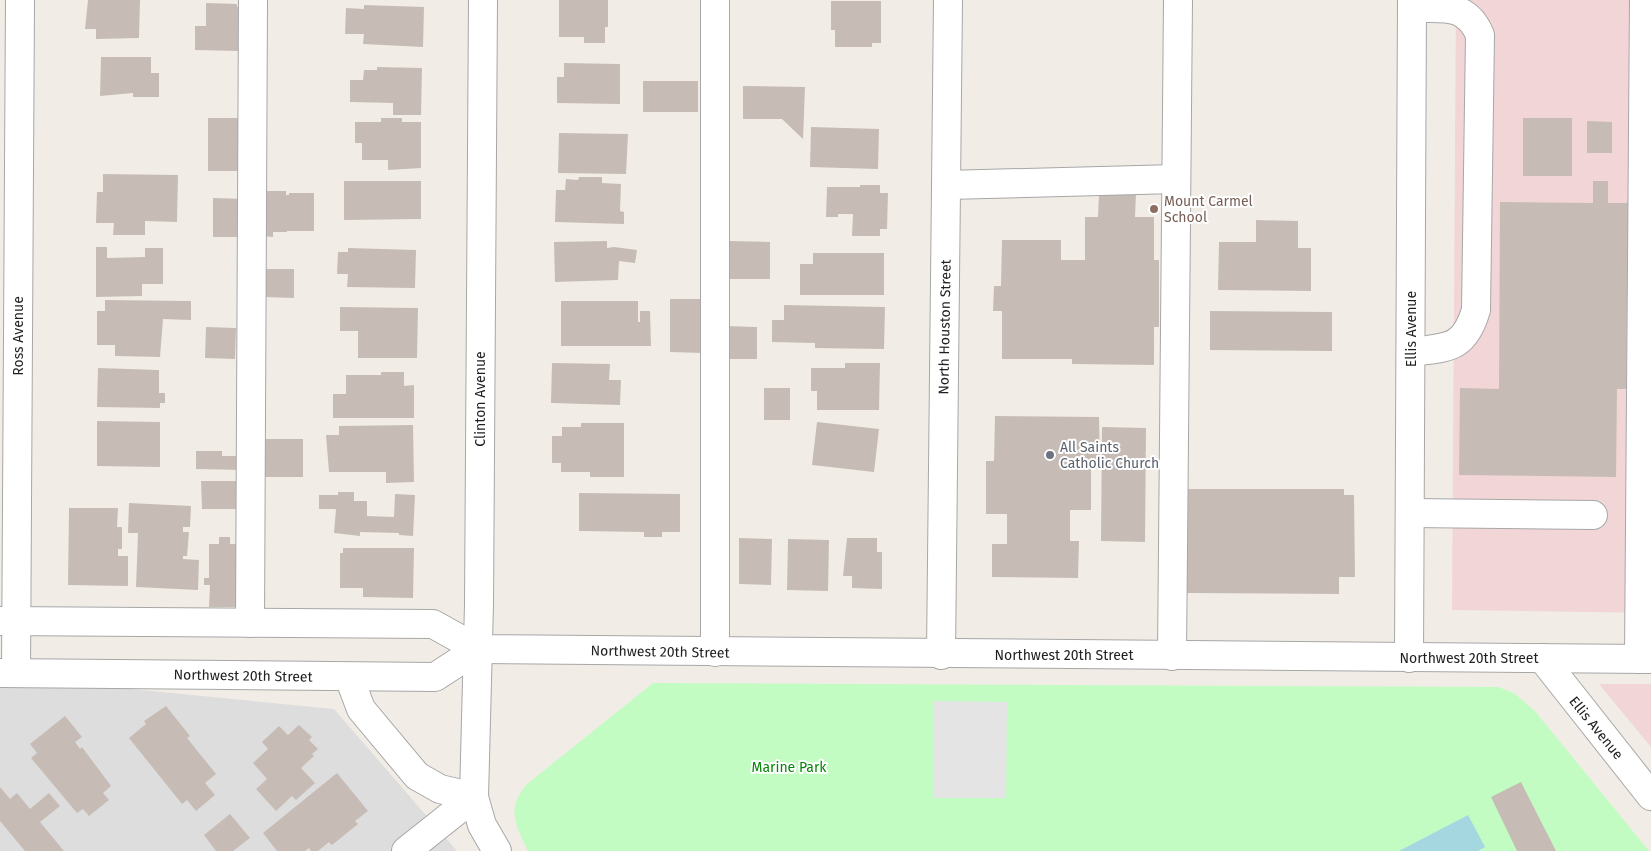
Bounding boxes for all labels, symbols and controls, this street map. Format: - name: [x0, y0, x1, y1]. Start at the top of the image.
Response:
- place label: Mount Carmel School: [1164, 193, 1253, 226]
- marker: Mount Carmel School: [1148, 203, 1160, 215]
- street label: North Houston Street: [935, 258, 955, 395]
- street label: Ellis Avenue: [1403, 291, 1420, 367]
- street label: Ross Avenue: [10, 296, 27, 376]
- street label: Clinton Avenue: [472, 351, 489, 447]
- place label: All Saints Catholic Church: [1060, 439, 1159, 472]
- marker: All Saints Catholic Church: [1044, 449, 1056, 461]
- street label: Northwest 20th Street: [590, 642, 731, 662]
- street label: Northwest 20th Street: [994, 647, 1134, 664]
- street label: Northwest 20th Street: [1399, 650, 1539, 667]
- street label: Northwest 20th Street: [173, 666, 314, 686]
- street label: Ellis Avenue: [1565, 693, 1627, 763]
- park label: Marine Park: [752, 759, 827, 776]

